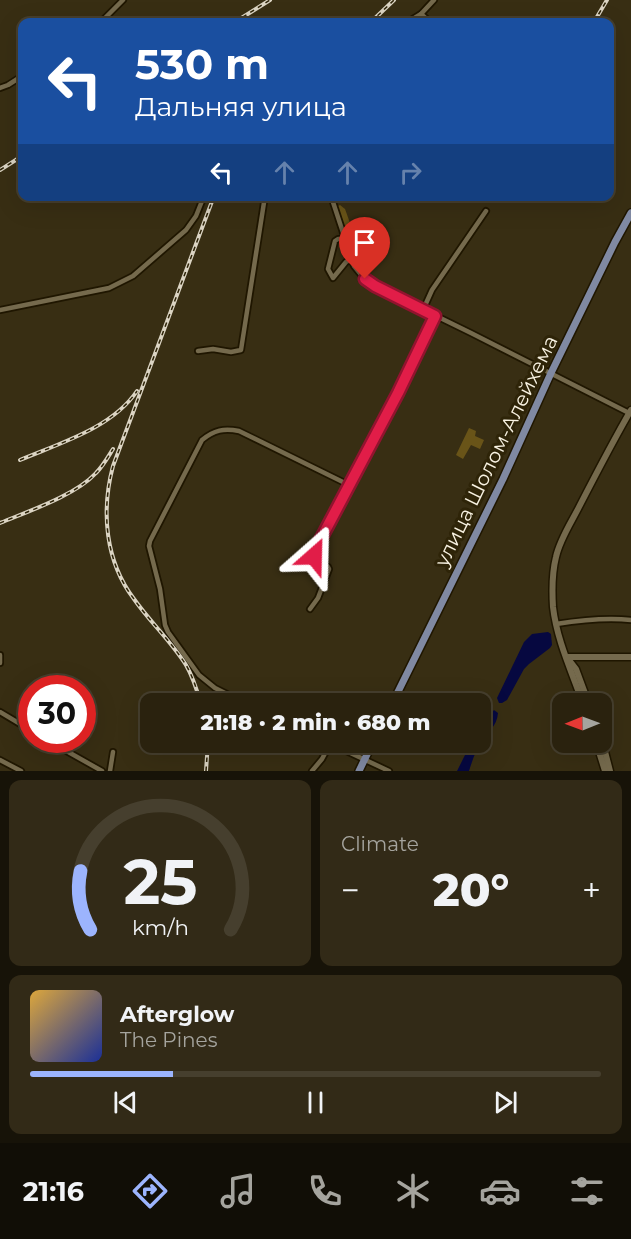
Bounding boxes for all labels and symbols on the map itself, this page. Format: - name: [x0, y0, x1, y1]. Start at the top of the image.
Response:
- pin: [339, 217, 390, 279]
- street label: улица Шолом-Алейхема: [429, 331, 563, 571]
- position arrow: [282, 524, 346, 588]
- speed limit sign: 30: [18, 675, 96, 753]
- north arrow: [552, 693, 612, 753]

